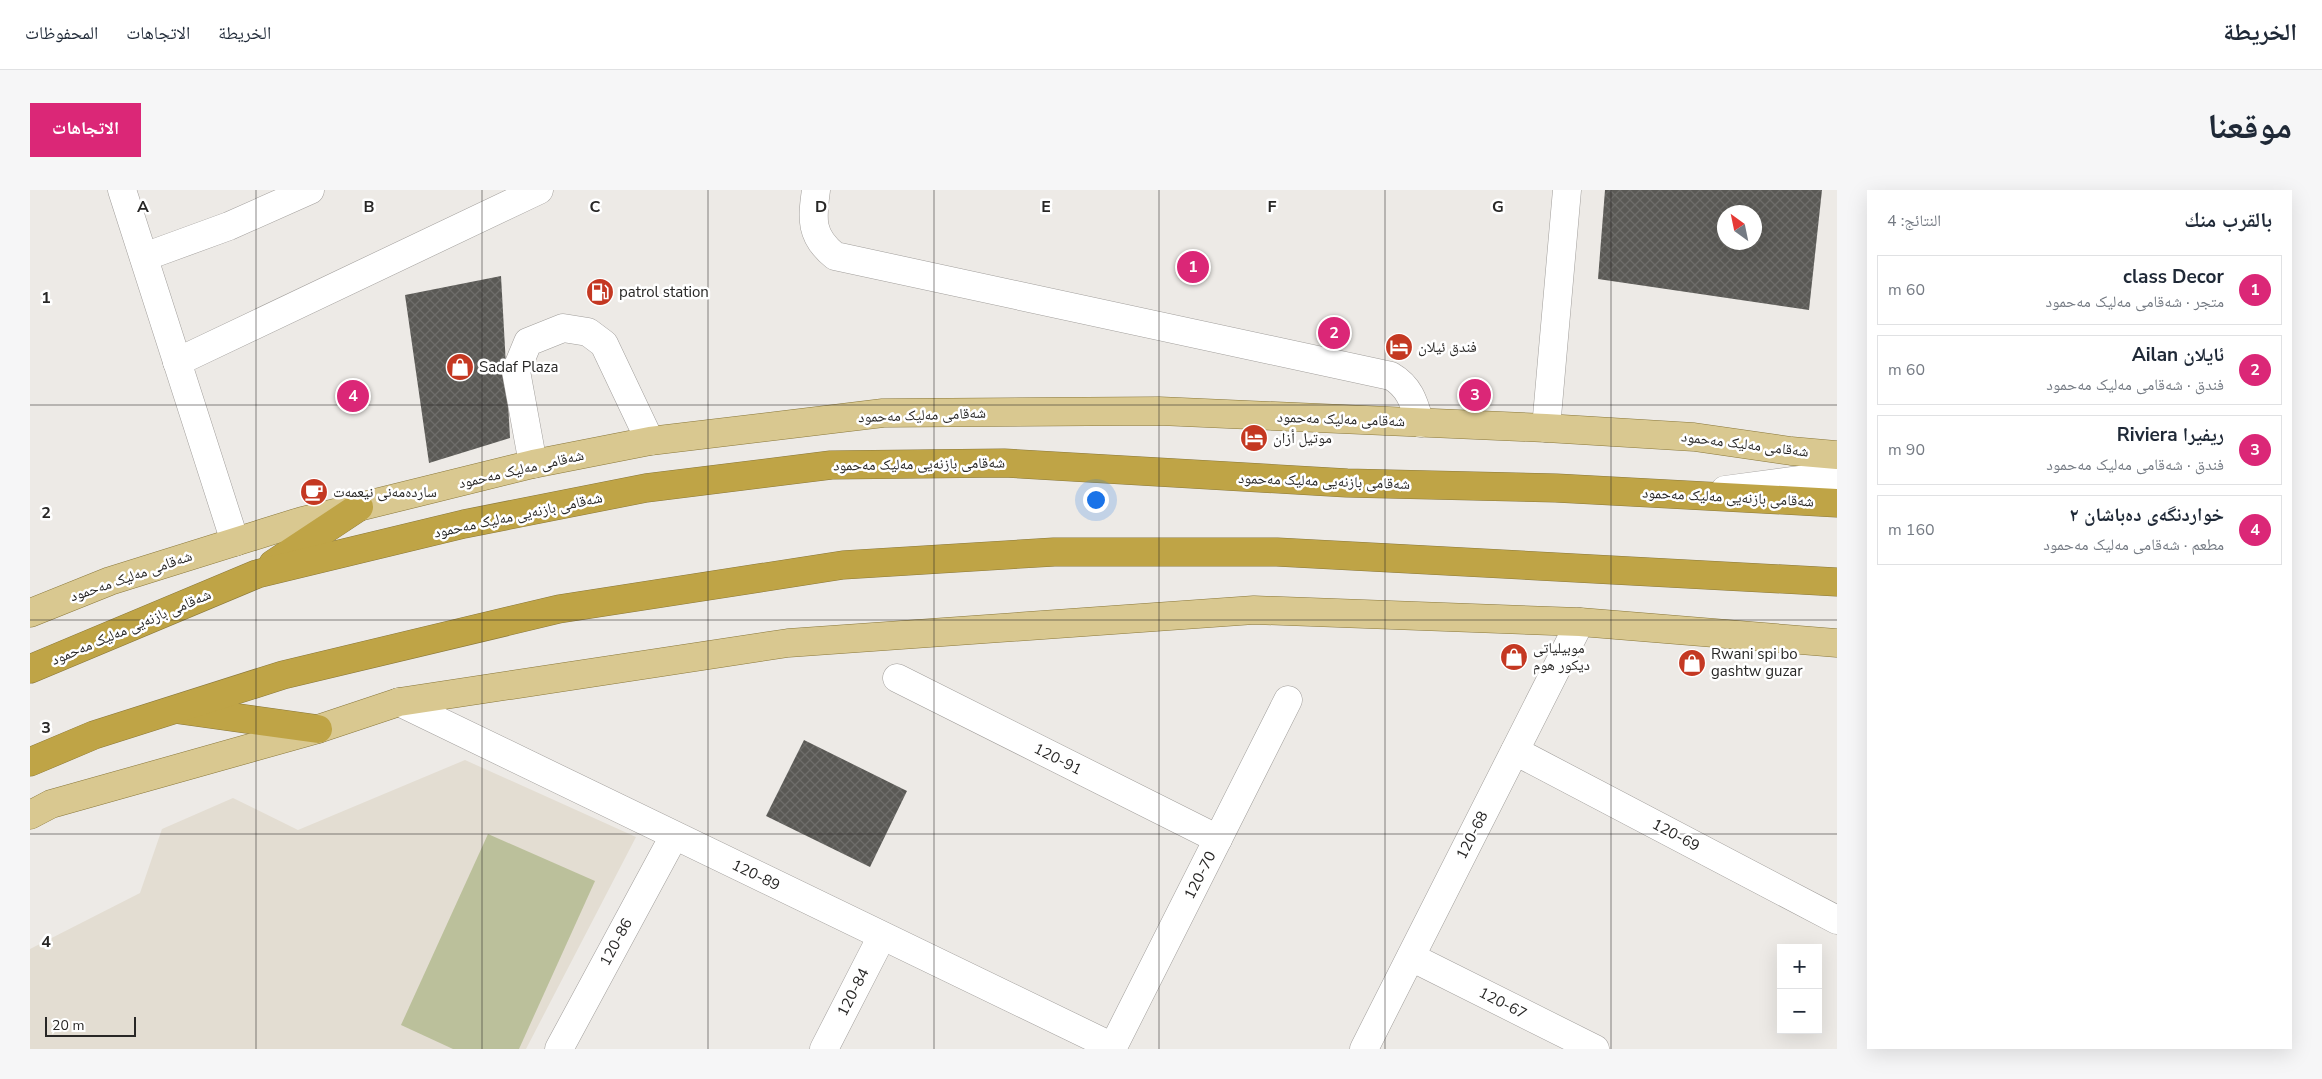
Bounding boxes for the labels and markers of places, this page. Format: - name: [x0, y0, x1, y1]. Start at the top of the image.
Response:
- pin: 1: [1177, 248, 1209, 286]
- fuel station icon: patrol station: [585, 277, 615, 307]
- place label: patrol station: [619, 282, 709, 302]
- pin: 2: [1318, 314, 1350, 352]
- hotel icon: فندق ئيلان: [1384, 332, 1414, 362]
- place label: فندق ئيلان: [1418, 337, 1477, 357]
- shop icon: Sadaf Plaza: [445, 352, 475, 382]
- place label: Sadaf Plaza: [479, 357, 558, 377]
- pin: 3: [1459, 376, 1491, 414]
- pin: 4: [337, 377, 369, 415]
- hotel icon: موتيل أزان: [1239, 423, 1269, 453]
- place label: موتيل أزان: [1273, 428, 1332, 448]
- cafe icon: ساردەمەنی نیعمەت: [299, 477, 329, 507]
- place label: ساردەمەنی نیعمەت: [333, 482, 437, 502]
- place label: موبیلیاتی دیکور هوم: [1533, 638, 1590, 675]
- shop icon: موبیلیاتی دیکور هوم: [1499, 642, 1529, 672]
- place label: Rwani spi bo gashtw guzar: [1711, 644, 1803, 681]
- shop icon: Rwani spi bo gashtw guzar: [1677, 648, 1707, 678]

